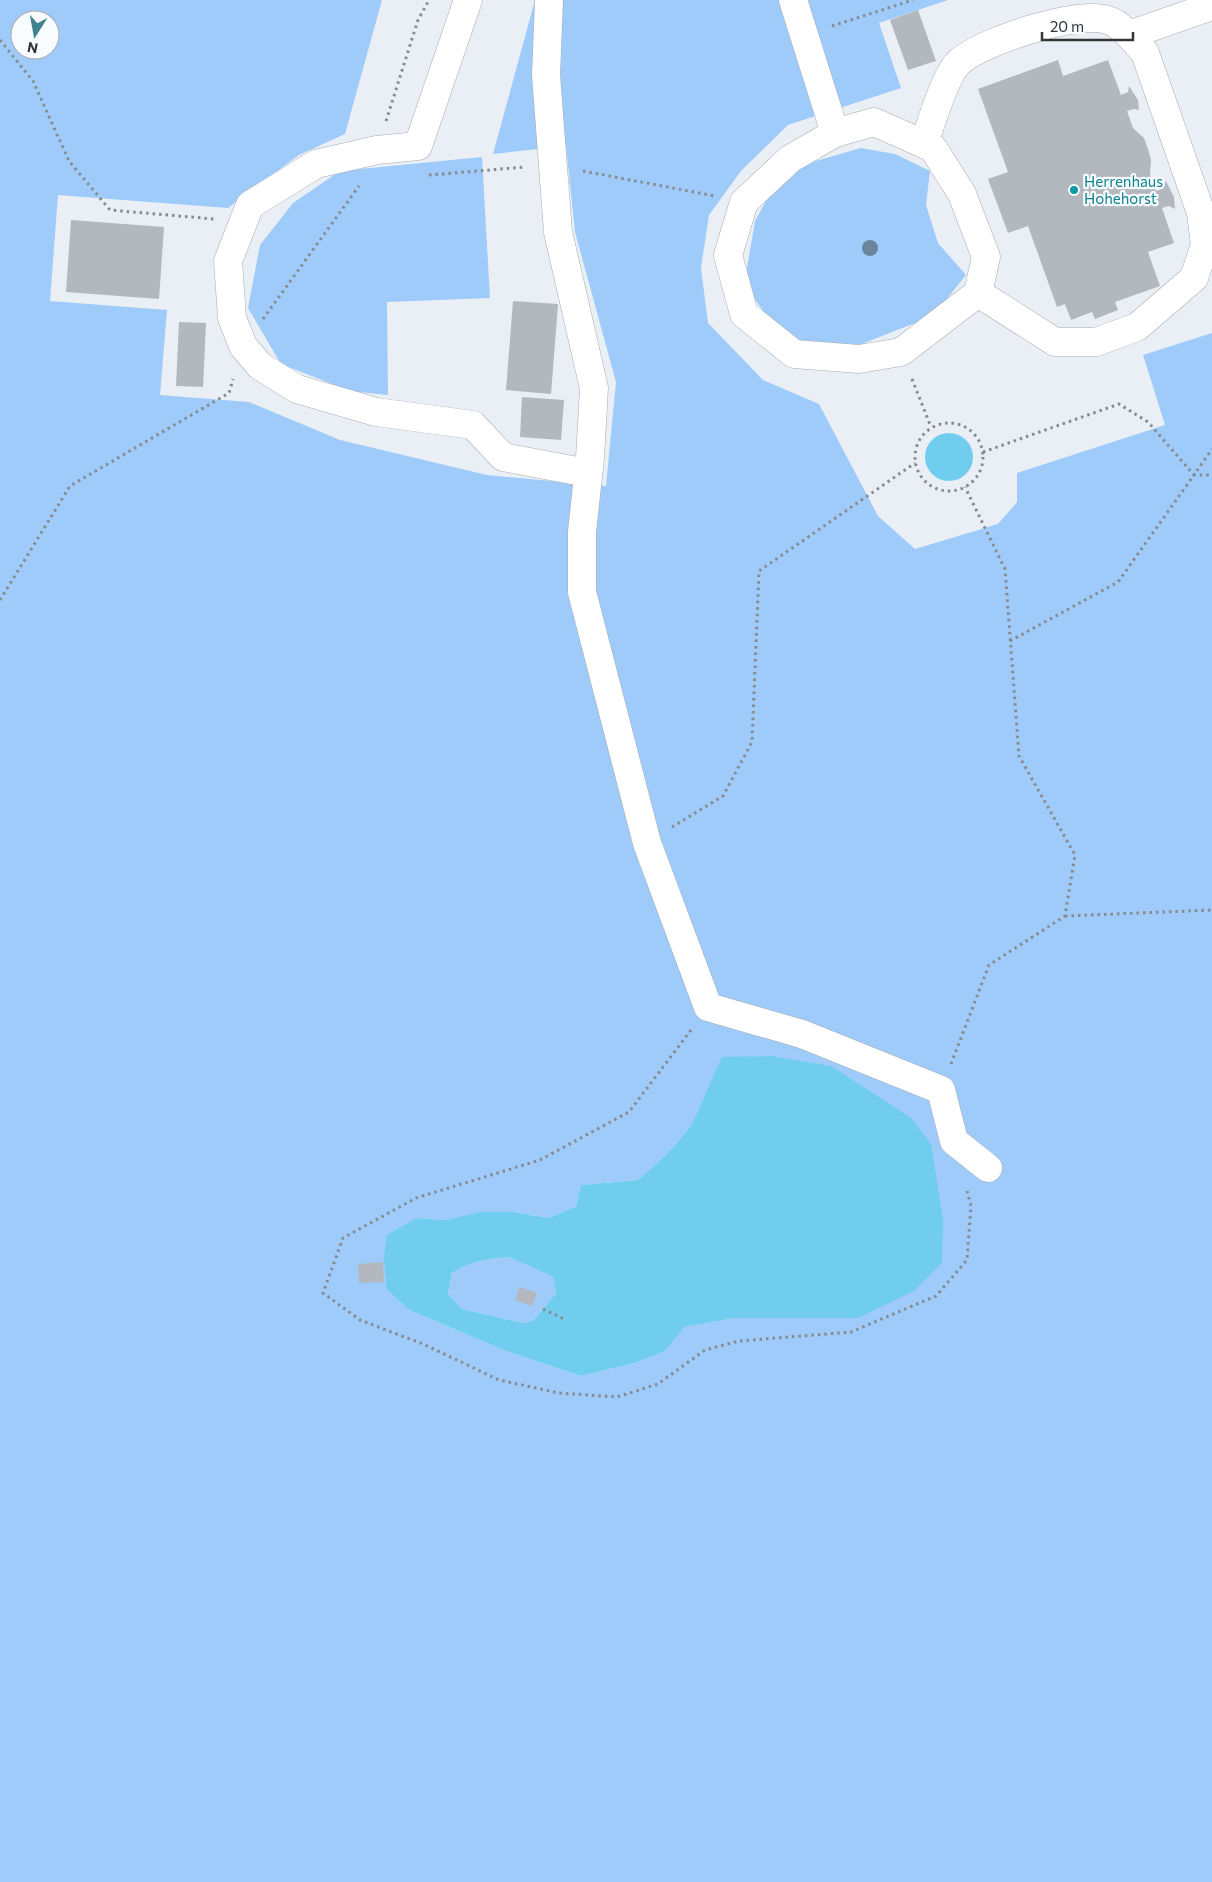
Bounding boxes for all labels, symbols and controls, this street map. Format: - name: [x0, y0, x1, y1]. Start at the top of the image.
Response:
- north arrow: [10, 10, 60, 60]
- scale bar: [1042, 10, 1133, 42]
- text: 20 m: [1050, 17, 1084, 35]
- text: N: [26, 39, 39, 58]
- place label: Herrenhaus Hohehorst: [1084, 172, 1163, 207]
- marker: Herrenhaus Hohehorst: [1068, 184, 1080, 196]

